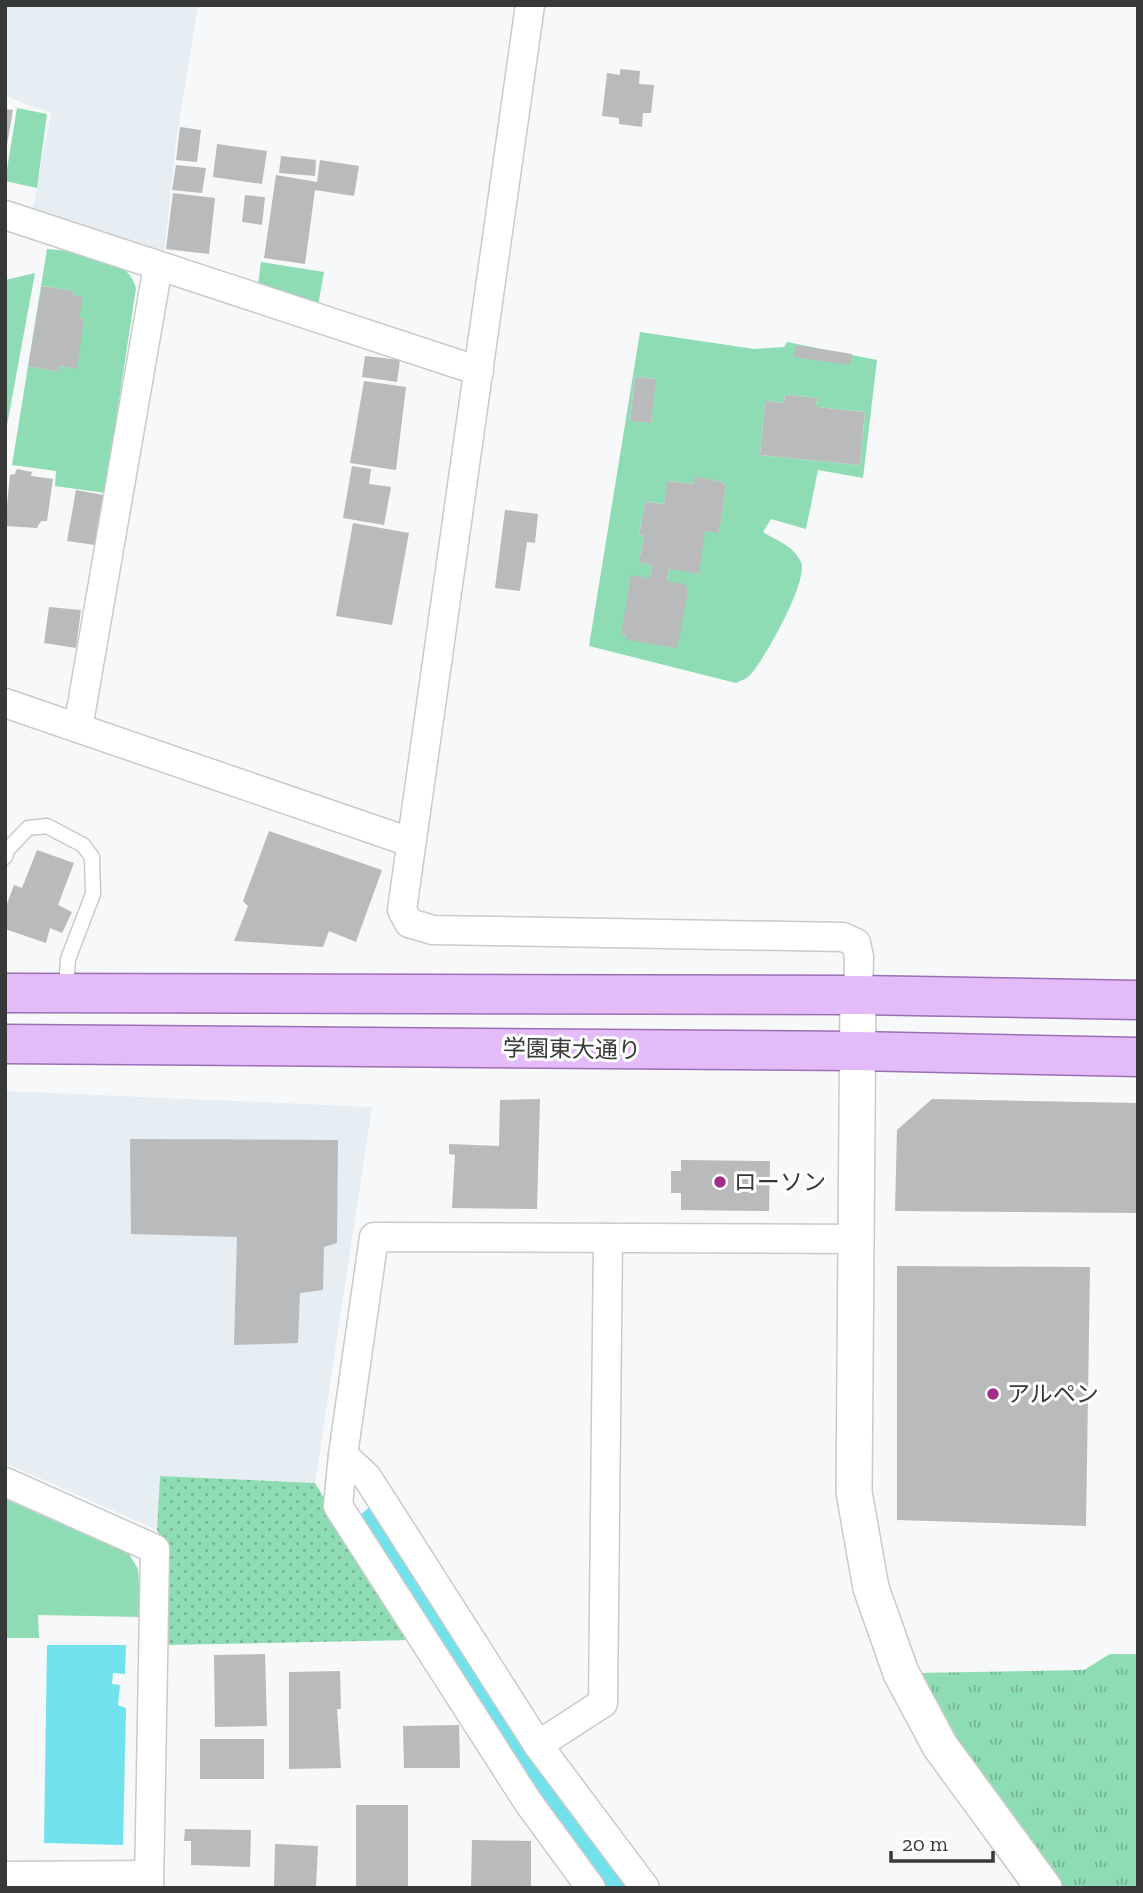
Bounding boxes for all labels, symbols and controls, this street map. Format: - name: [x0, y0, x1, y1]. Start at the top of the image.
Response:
- street label: 学園東大通り: [503, 1034, 641, 1064]
- place label: ローソン: [734, 1168, 826, 1196]
- marker: ローソン: [712, 1174, 728, 1190]
- place label: アルペン: [1007, 1380, 1099, 1408]
- marker: アルペン: [985, 1386, 1001, 1402]
- scale bar: [891, 1820, 992, 1864]
- text: 20 m: [902, 1831, 948, 1856]

